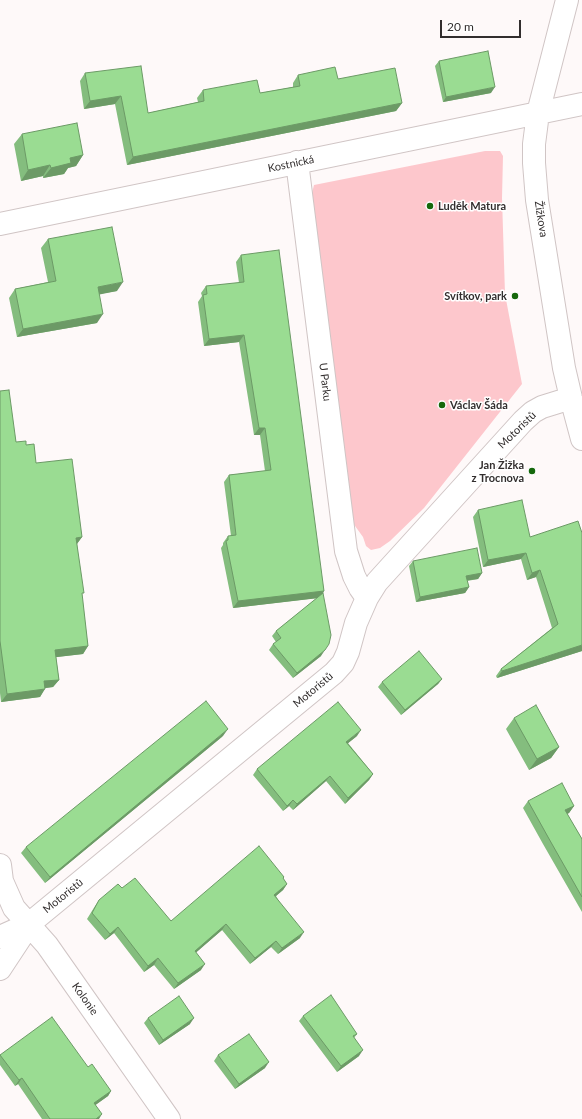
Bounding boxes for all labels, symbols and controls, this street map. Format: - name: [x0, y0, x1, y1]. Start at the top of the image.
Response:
- scale bar: [442, 12, 523, 38]
- text: 20 m: [447, 19, 474, 34]
- street label: Kostnická: [267, 153, 315, 175]
- place label: Luděk Matura: [438, 199, 506, 213]
- street label: Žižkova: [532, 200, 550, 238]
- marker: Luděk Matura: [425, 201, 435, 211]
- place label: Svítkov, park: [444, 289, 507, 303]
- marker: Svítkov, park: [510, 291, 520, 301]
- street label: U Parku: [316, 362, 334, 402]
- place label: Václav Šáda: [450, 398, 508, 412]
- marker: Václav Šáda: [437, 400, 447, 410]
- street label: Motoristů: [495, 409, 539, 451]
- place label: Jan Žižka z Trocnova: [472, 458, 524, 484]
- marker: Jan Žižka z Trocnova: [527, 466, 537, 476]
- street label: Motoristů: [290, 670, 336, 710]
- street label: Motoristů: [40, 876, 86, 916]
- street label: Kolonie: [69, 980, 101, 1018]

